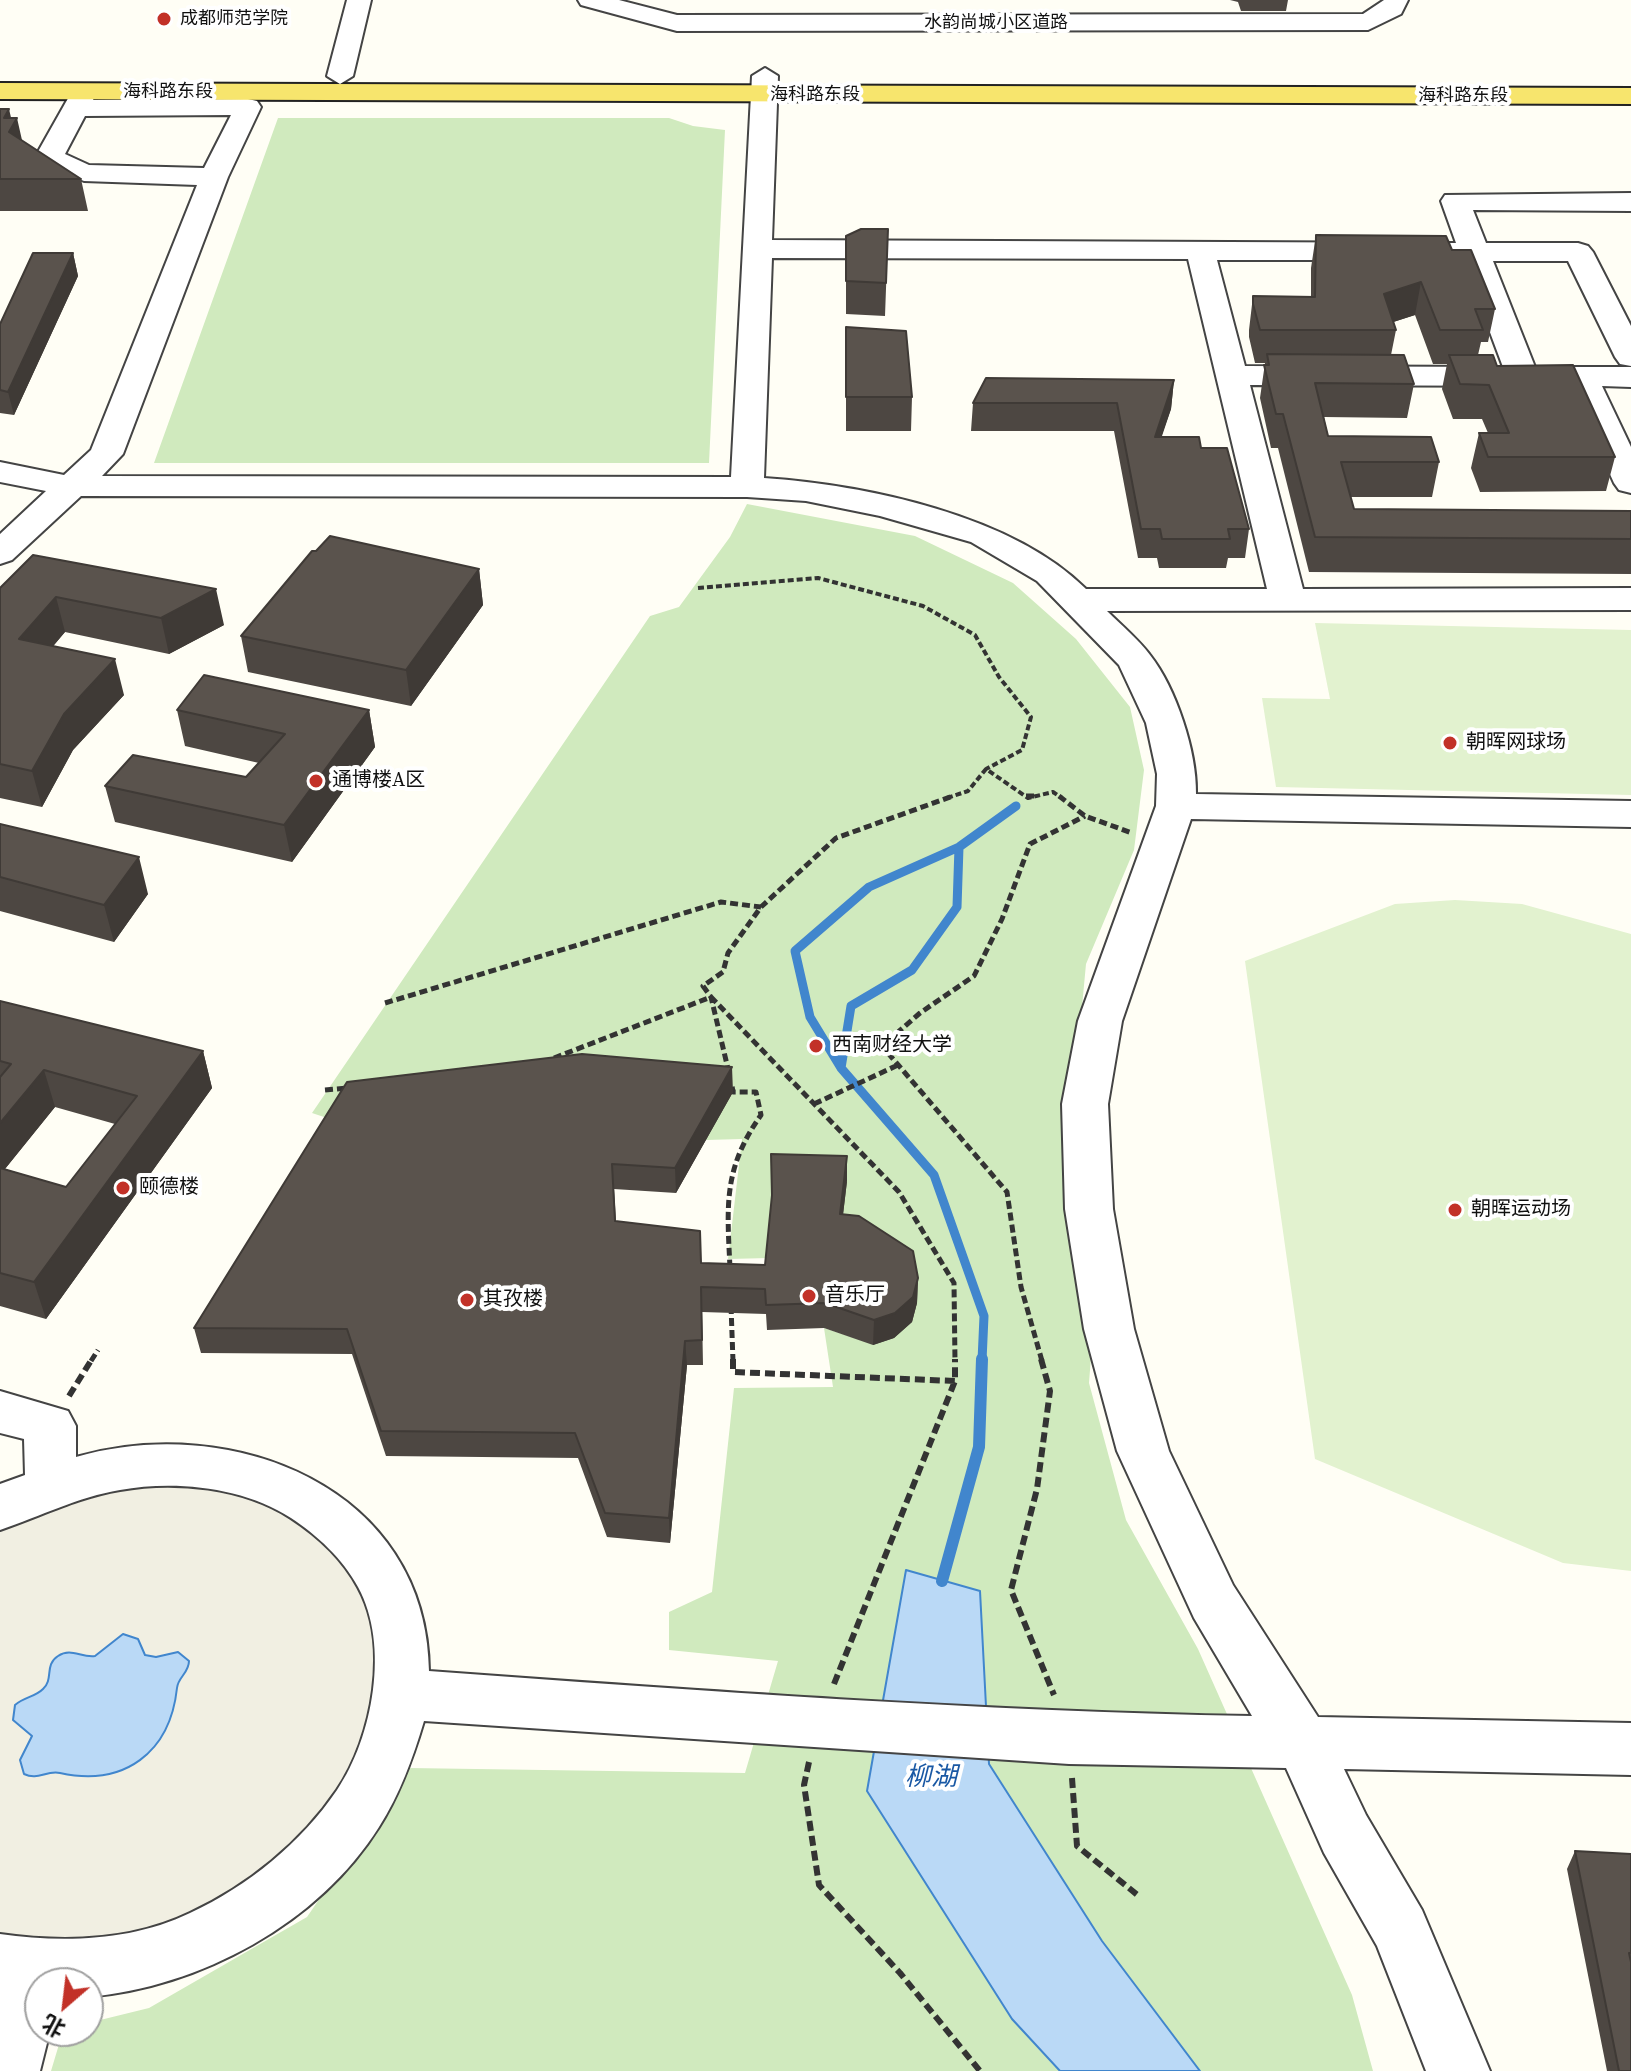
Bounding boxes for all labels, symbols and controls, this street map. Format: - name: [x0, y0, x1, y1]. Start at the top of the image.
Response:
- place label: 成都师范学院: [180, 8, 288, 30]
- marker: 成都师范学院: [155, 10, 173, 28]
- street label: 水韵尚城小区道路: [924, 12, 1068, 34]
- street label: 海科路东段: [123, 81, 213, 103]
- street label: 海科路东段: [770, 84, 860, 106]
- street label: 海科路东段: [1418, 85, 1508, 107]
- place label: 朝晖网球场: [1466, 731, 1566, 755]
- marker: 朝晖网球场: [1441, 734, 1459, 752]
- place label: 通博楼A区: [332, 769, 425, 793]
- marker: 通博楼A区: [307, 772, 325, 790]
- place label: 西南财经大学: [832, 1034, 952, 1058]
- marker: 西南财经大学: [807, 1037, 825, 1055]
- place label: 颐德楼: [139, 1176, 199, 1200]
- marker: 颐德楼: [114, 1179, 132, 1197]
- place label: 朝晖运动场: [1471, 1198, 1571, 1222]
- marker: 朝晖运动场: [1446, 1201, 1464, 1219]
- place label: 音乐厅: [825, 1284, 885, 1308]
- marker: 音乐厅: [800, 1287, 818, 1305]
- place label: 其孜楼: [483, 1288, 543, 1312]
- marker: 其孜楼: [458, 1291, 476, 1309]
- water label: 柳湖: [905, 1762, 957, 1794]
- north arrow: [24, 1967, 104, 2047]
- text: 北: [37, 2008, 70, 2045]

